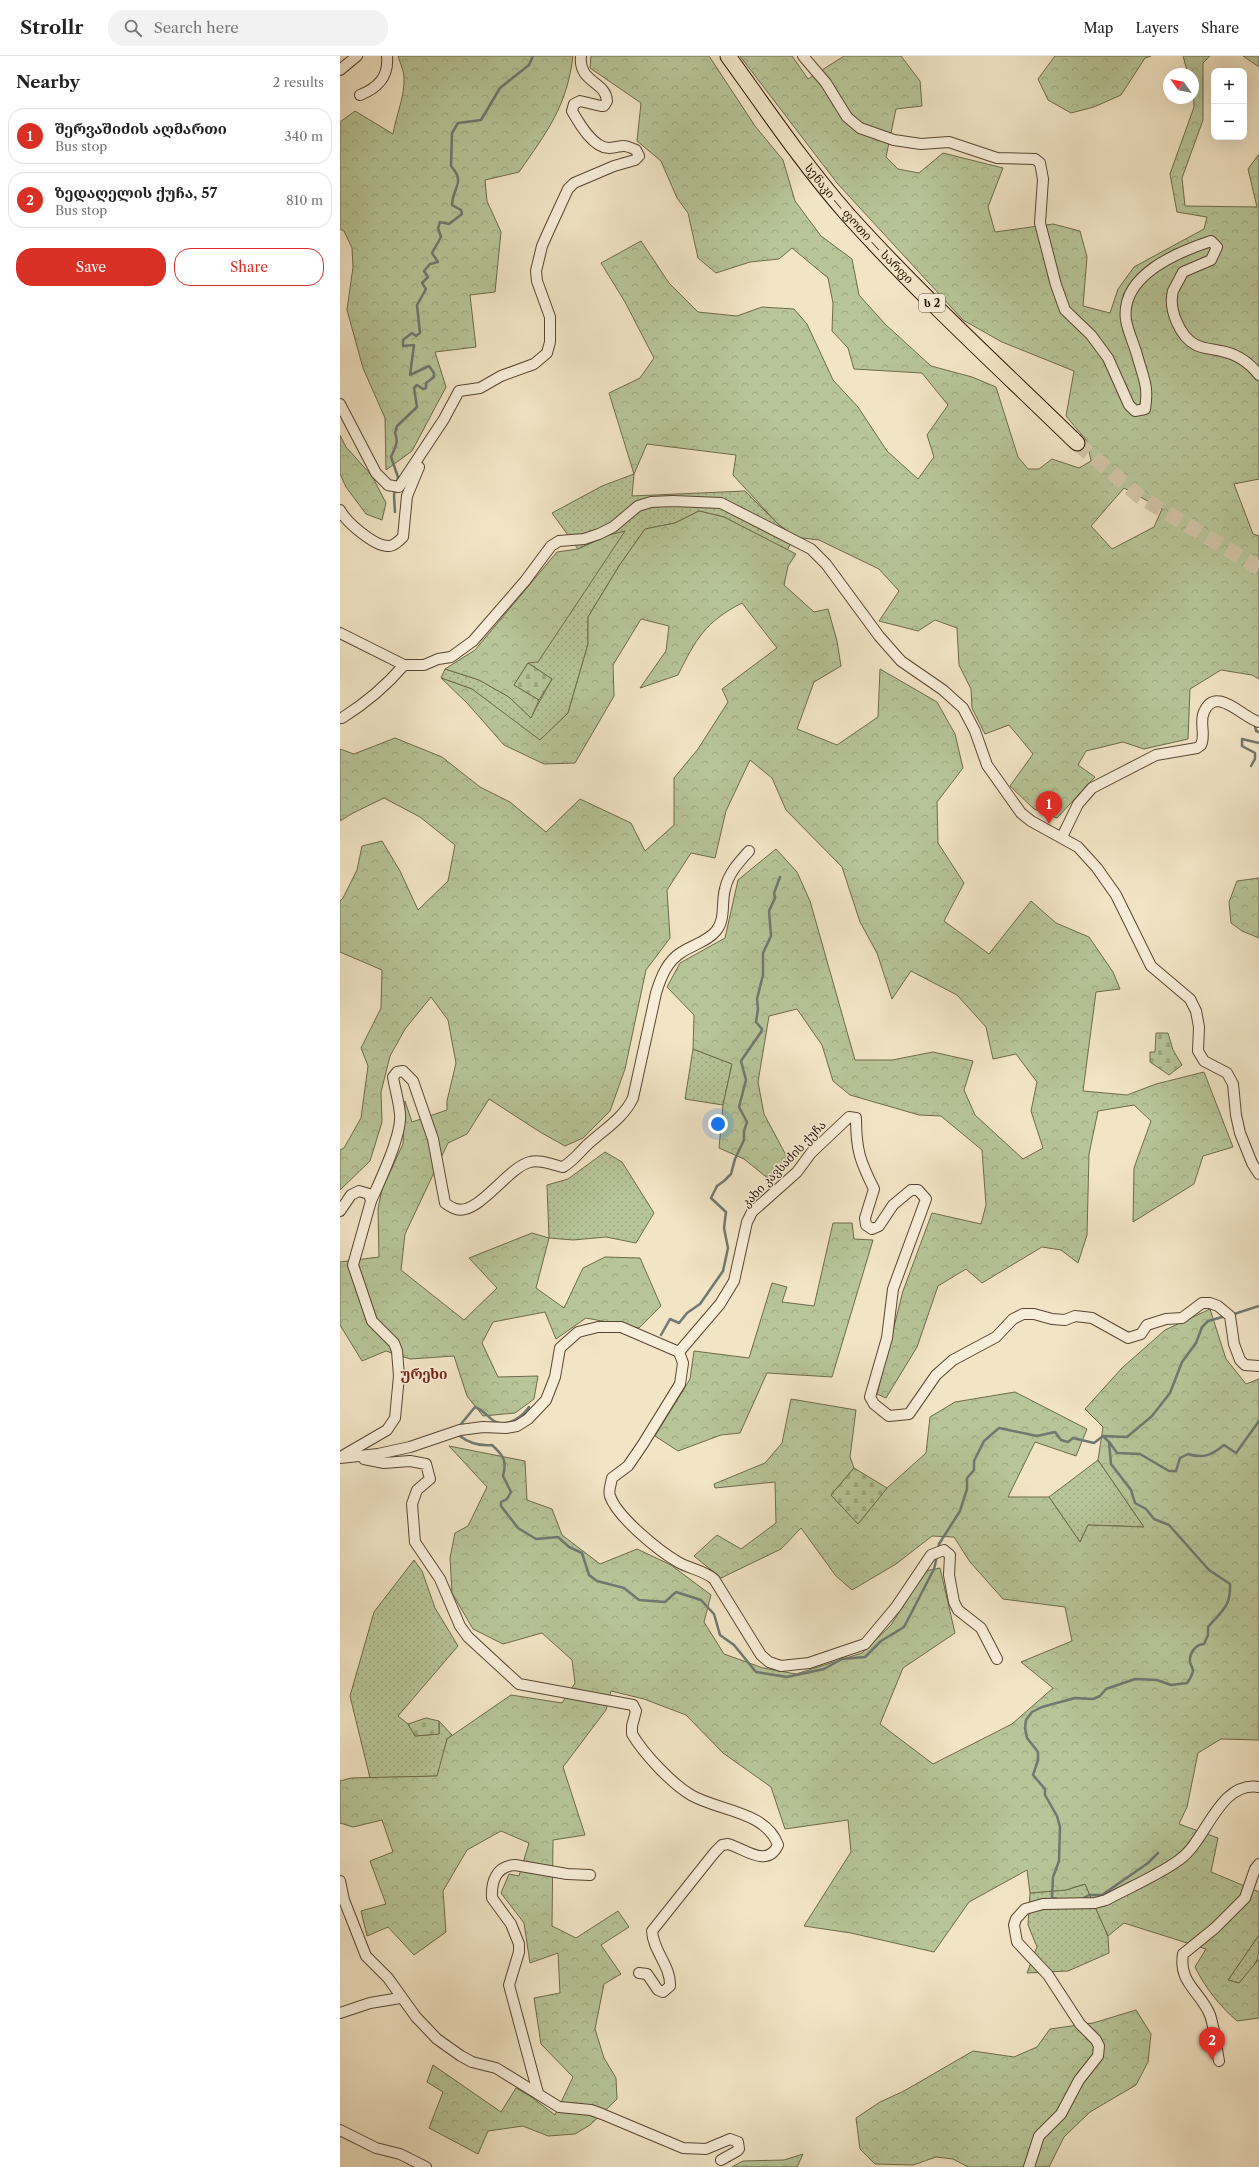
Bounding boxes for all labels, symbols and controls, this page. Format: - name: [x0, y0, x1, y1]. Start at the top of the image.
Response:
- search box: [108, 10, 388, 46]
- text: Strollr: [20, 16, 84, 39]
- icon: search: [122, 17, 144, 39]
- text: Search here: [154, 18, 239, 37]
- text: Map: [1083, 19, 1113, 37]
- text: Layers: [1135, 19, 1179, 37]
- text: Share: [1201, 19, 1239, 37]
- north arrow: [1163, 68, 1199, 104]
- map controls: [1211, 68, 1247, 140]
- button: +: [1211, 68, 1247, 104]
- text: Nearby: [16, 72, 80, 92]
- text: 2 results: [273, 74, 324, 90]
- button: −: [1211, 104, 1247, 140]
- text: შერვაშიძის აღმართი: [55, 119, 227, 138]
- text: 1: [27, 128, 33, 144]
- text: 340 m: [285, 128, 323, 144]
- text: Bus stop: [55, 138, 107, 154]
- street label: სენაკი — ფოთი — სარფი: [802, 160, 917, 287]
- text: ზედაღელის ქუჩა, 57: [55, 183, 217, 202]
- text: 2: [26, 192, 34, 208]
- text: 810 m: [286, 192, 323, 208]
- text: Bus stop: [55, 202, 107, 218]
- button: Save: [16, 248, 166, 286]
- button: Share: [174, 248, 324, 286]
- road number: ს 2: [919, 294, 945, 312]
- pin: 1: [1036, 791, 1062, 824]
- your location: [708, 1114, 728, 1134]
- street label: კახი კავსაძის ქუჩა: [738, 1117, 829, 1210]
- district label: ურეხი: [401, 1365, 447, 1383]
- pin: 2: [1199, 2027, 1225, 2060]

